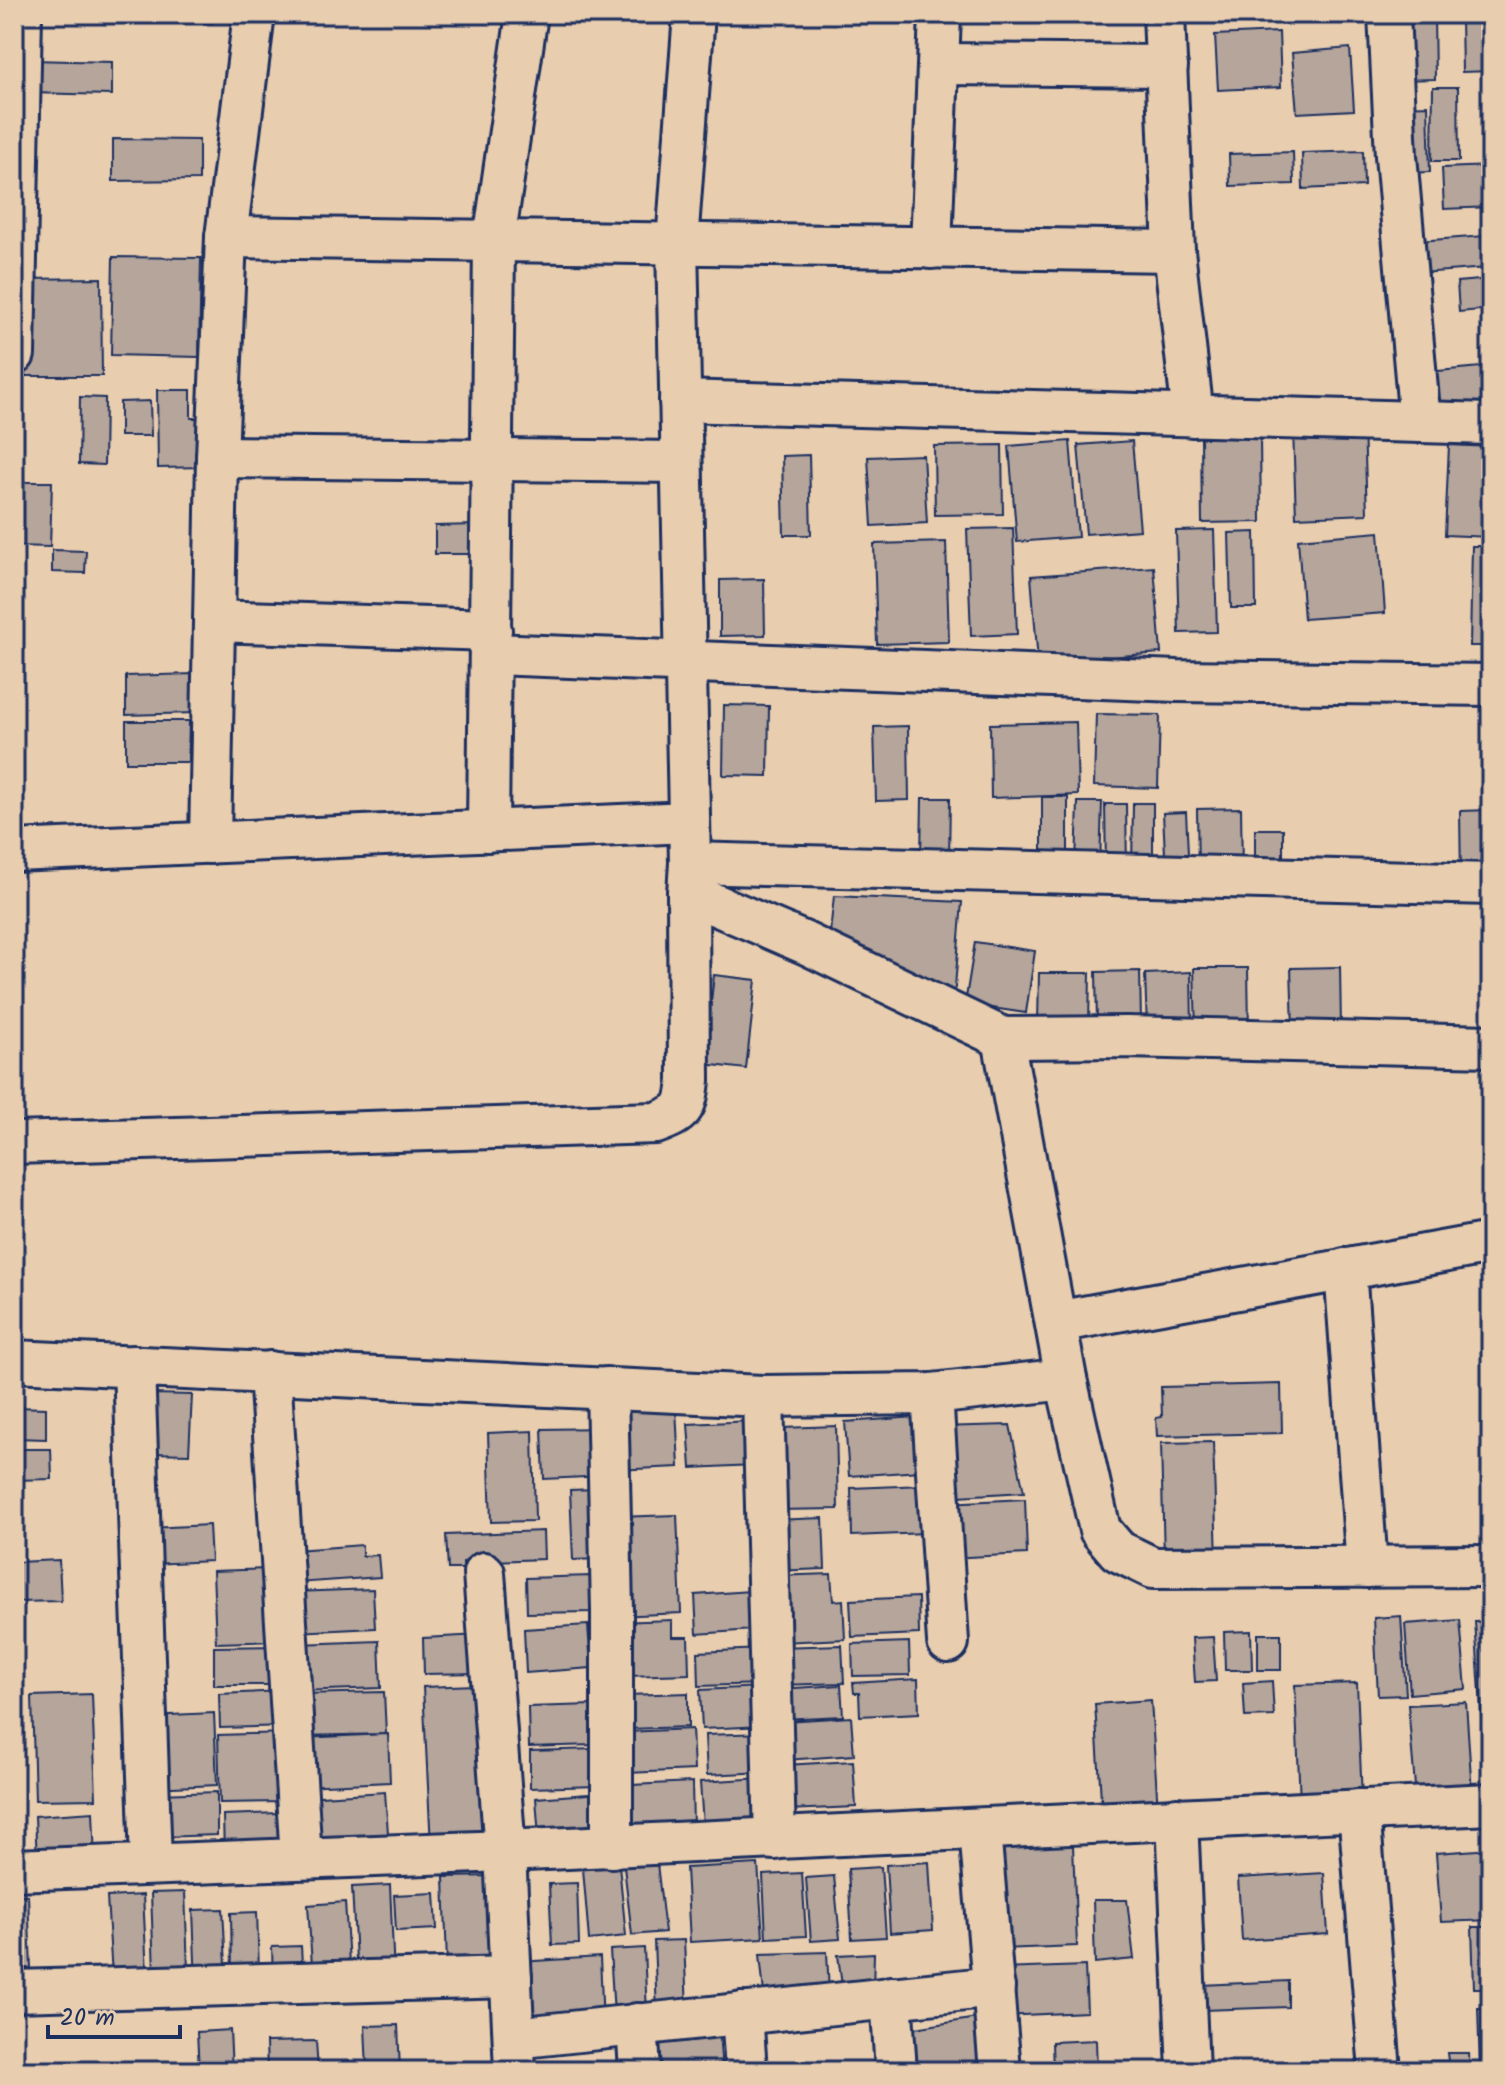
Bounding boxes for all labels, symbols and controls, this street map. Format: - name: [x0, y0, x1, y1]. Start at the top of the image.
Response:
- scale bar: [48, 1989, 180, 2039]
- text: 20 m: [60, 1999, 115, 2038]

